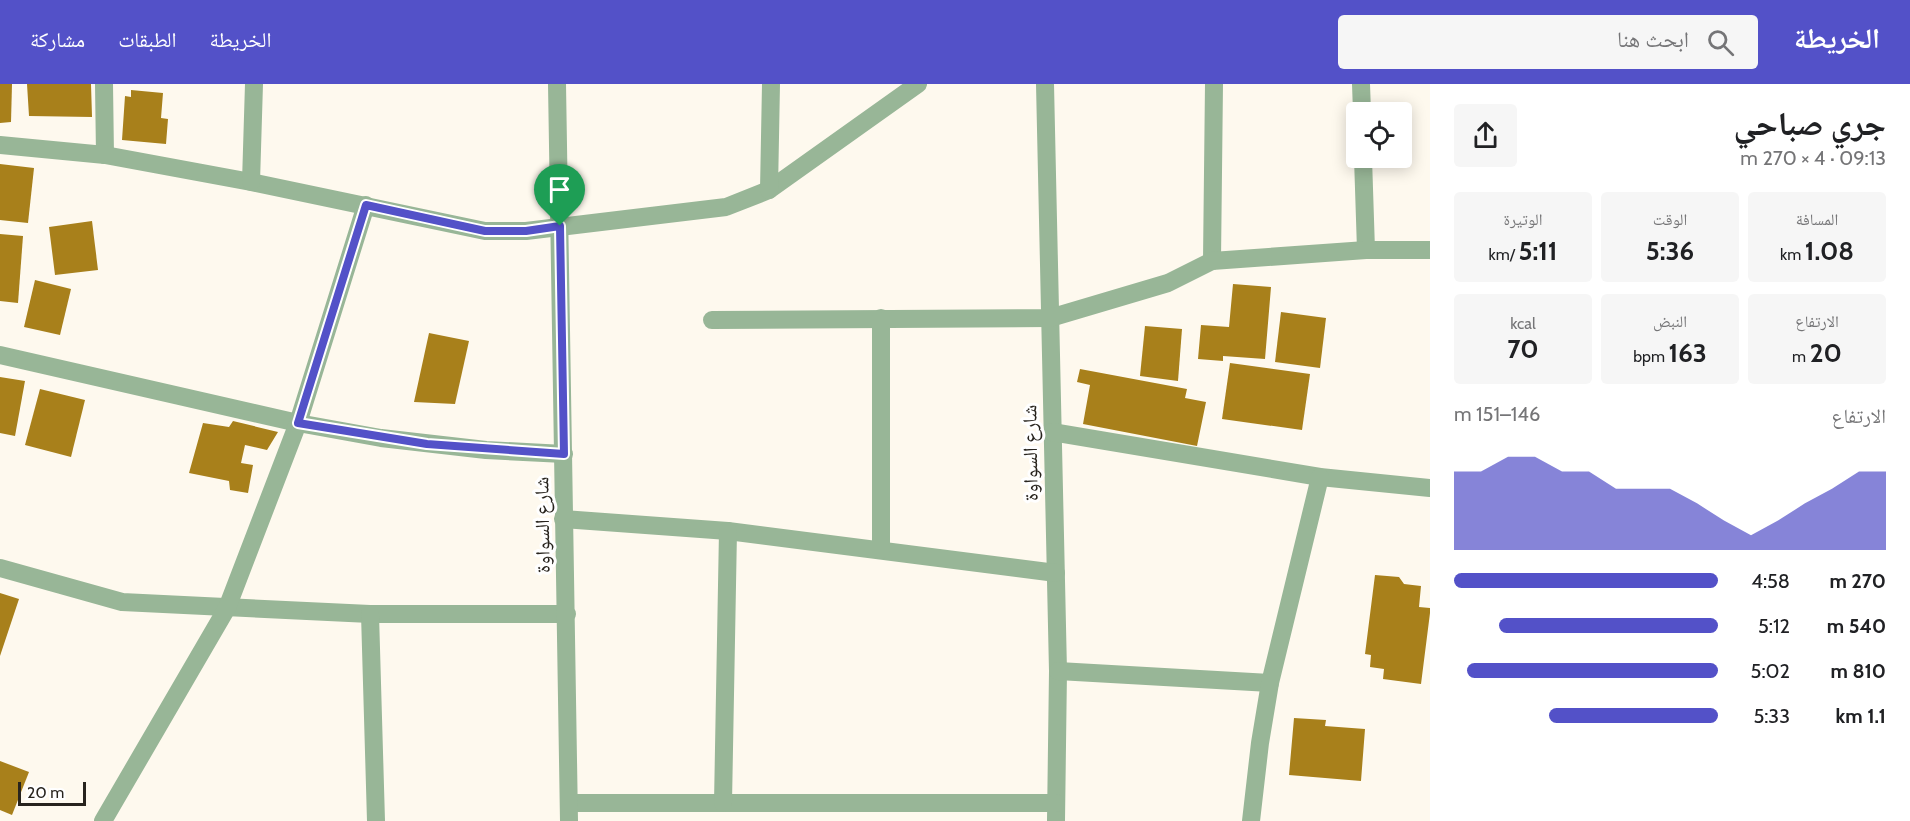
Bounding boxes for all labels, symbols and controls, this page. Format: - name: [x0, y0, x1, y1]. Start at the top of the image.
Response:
- search box: [1338, 15, 1758, 69]
- text: الخريطة: [1794, 21, 1880, 55]
- text: ابحث هنا: [1617, 26, 1689, 53]
- icon: search: [1704, 26, 1737, 59]
- text: مشاركة: [30, 27, 85, 52]
- text: الطبقات: [118, 27, 177, 52]
- text: الخريطة: [210, 27, 271, 52]
- map controls: [1346, 102, 1412, 168]
- button: locate: [1346, 102, 1412, 168]
- text: جري صباحي: [1734, 103, 1886, 143]
- button: share: [1454, 104, 1517, 167]
- text: 09:13 · 4 × 270 m: [1740, 146, 1886, 170]
- pin: [534, 164, 585, 226]
- icon: arrive: [543, 173, 576, 206]
- text: الوتيرة: [1504, 210, 1542, 229]
- text: الوقت: [1653, 210, 1687, 229]
- text: المسافة: [1796, 210, 1838, 229]
- text: 5:11: [1519, 235, 1557, 267]
- text: 5:36: [1646, 235, 1694, 267]
- text: 1.08: [1805, 235, 1854, 267]
- text: /km: [1489, 245, 1519, 264]
- text: km: [1780, 245, 1805, 264]
- text: النبض: [1653, 312, 1687, 331]
- text: الارتفاع: [1795, 312, 1839, 331]
- text: kcal: [1510, 314, 1536, 333]
- text: 70: [1507, 333, 1539, 365]
- text: 163: [1669, 337, 1707, 369]
- text: 20: [1810, 337, 1842, 369]
- text: bpm: [1633, 347, 1669, 366]
- text: m: [1792, 347, 1810, 366]
- text: 146–151 m: [1454, 402, 1540, 426]
- text: الارتفاع: [1831, 404, 1886, 428]
- street label: شارع السواوة: [1017, 405, 1044, 501]
- street label: شارع السواوة: [529, 477, 556, 573]
- text: 4:58: [1751, 569, 1790, 593]
- text: 270 m: [1829, 569, 1886, 593]
- text: 5:12: [1758, 614, 1790, 638]
- text: 540 m: [1827, 614, 1886, 638]
- text: 5:02: [1751, 659, 1790, 683]
- text: 810 m: [1831, 659, 1886, 683]
- text: 5:33: [1753, 704, 1790, 728]
- text: 1.1 km: [1836, 704, 1886, 728]
- scale bar: [18, 779, 86, 806]
- text: 20 m: [27, 783, 64, 802]

